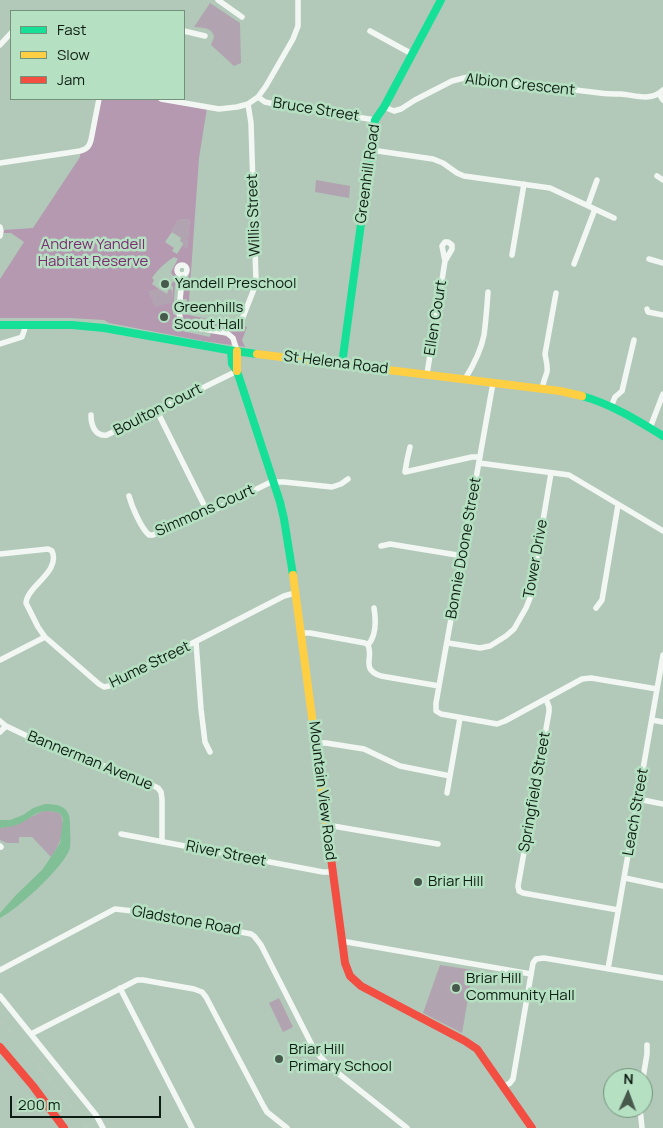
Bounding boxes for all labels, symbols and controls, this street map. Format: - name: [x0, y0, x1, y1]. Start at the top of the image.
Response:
- legend: [10, 10, 185, 100]
- text: Fast: [57, 19, 86, 40]
- text: Slow: [57, 44, 90, 65]
- text: Jam: [57, 69, 85, 90]
- street label: Albion Crescent: [464, 70, 576, 100]
- street label: Bruce Street: [271, 94, 361, 126]
- street label: Greenhill Road: [352, 123, 384, 225]
- street label: Willis Street: [244, 173, 264, 257]
- park label: Andrew Yandell Habitat Reserve: [38, 236, 148, 271]
- place label: Yandell Preschool: [175, 275, 296, 293]
- marker: Yandell Preschool: [159, 278, 171, 290]
- street label: Ellen Court: [421, 279, 451, 357]
- place label: Greenhills Scout Hall: [174, 299, 244, 334]
- marker: Greenhills Scout Hall: [158, 311, 170, 323]
- street label: St Helena Road: [283, 348, 389, 378]
- street label: Boulton Court: [111, 380, 205, 440]
- street label: Bonnie Doone Street: [443, 476, 485, 620]
- street label: Simmons Court: [153, 481, 257, 541]
- street label: Tower Drive: [520, 518, 552, 600]
- street label: Hume Street: [107, 638, 193, 692]
- street label: Mountain View Road: [305, 721, 339, 861]
- street label: Bannerman Avenue: [25, 728, 155, 794]
- street label: Springfield Street: [516, 730, 554, 854]
- street label: Leach Street: [619, 767, 653, 857]
- street label: River Street: [184, 837, 268, 871]
- place label: Briar Hill: [428, 873, 484, 891]
- marker: Briar Hill: [412, 876, 424, 888]
- street label: Gladstone Road: [130, 903, 242, 939]
- place label: Briar Hill Community Hall: [466, 970, 575, 1005]
- marker: Briar Hill Community Hall: [450, 982, 462, 994]
- place label: Briar Hill Primary School: [289, 1041, 392, 1076]
- marker: Briar Hill Primary School: [273, 1053, 285, 1065]
- north arrow: [603, 1068, 653, 1118]
- text: N: [623, 1069, 634, 1088]
- scale bar: [12, 1086, 164, 1118]
- text: 200 m: [18, 1094, 61, 1115]

